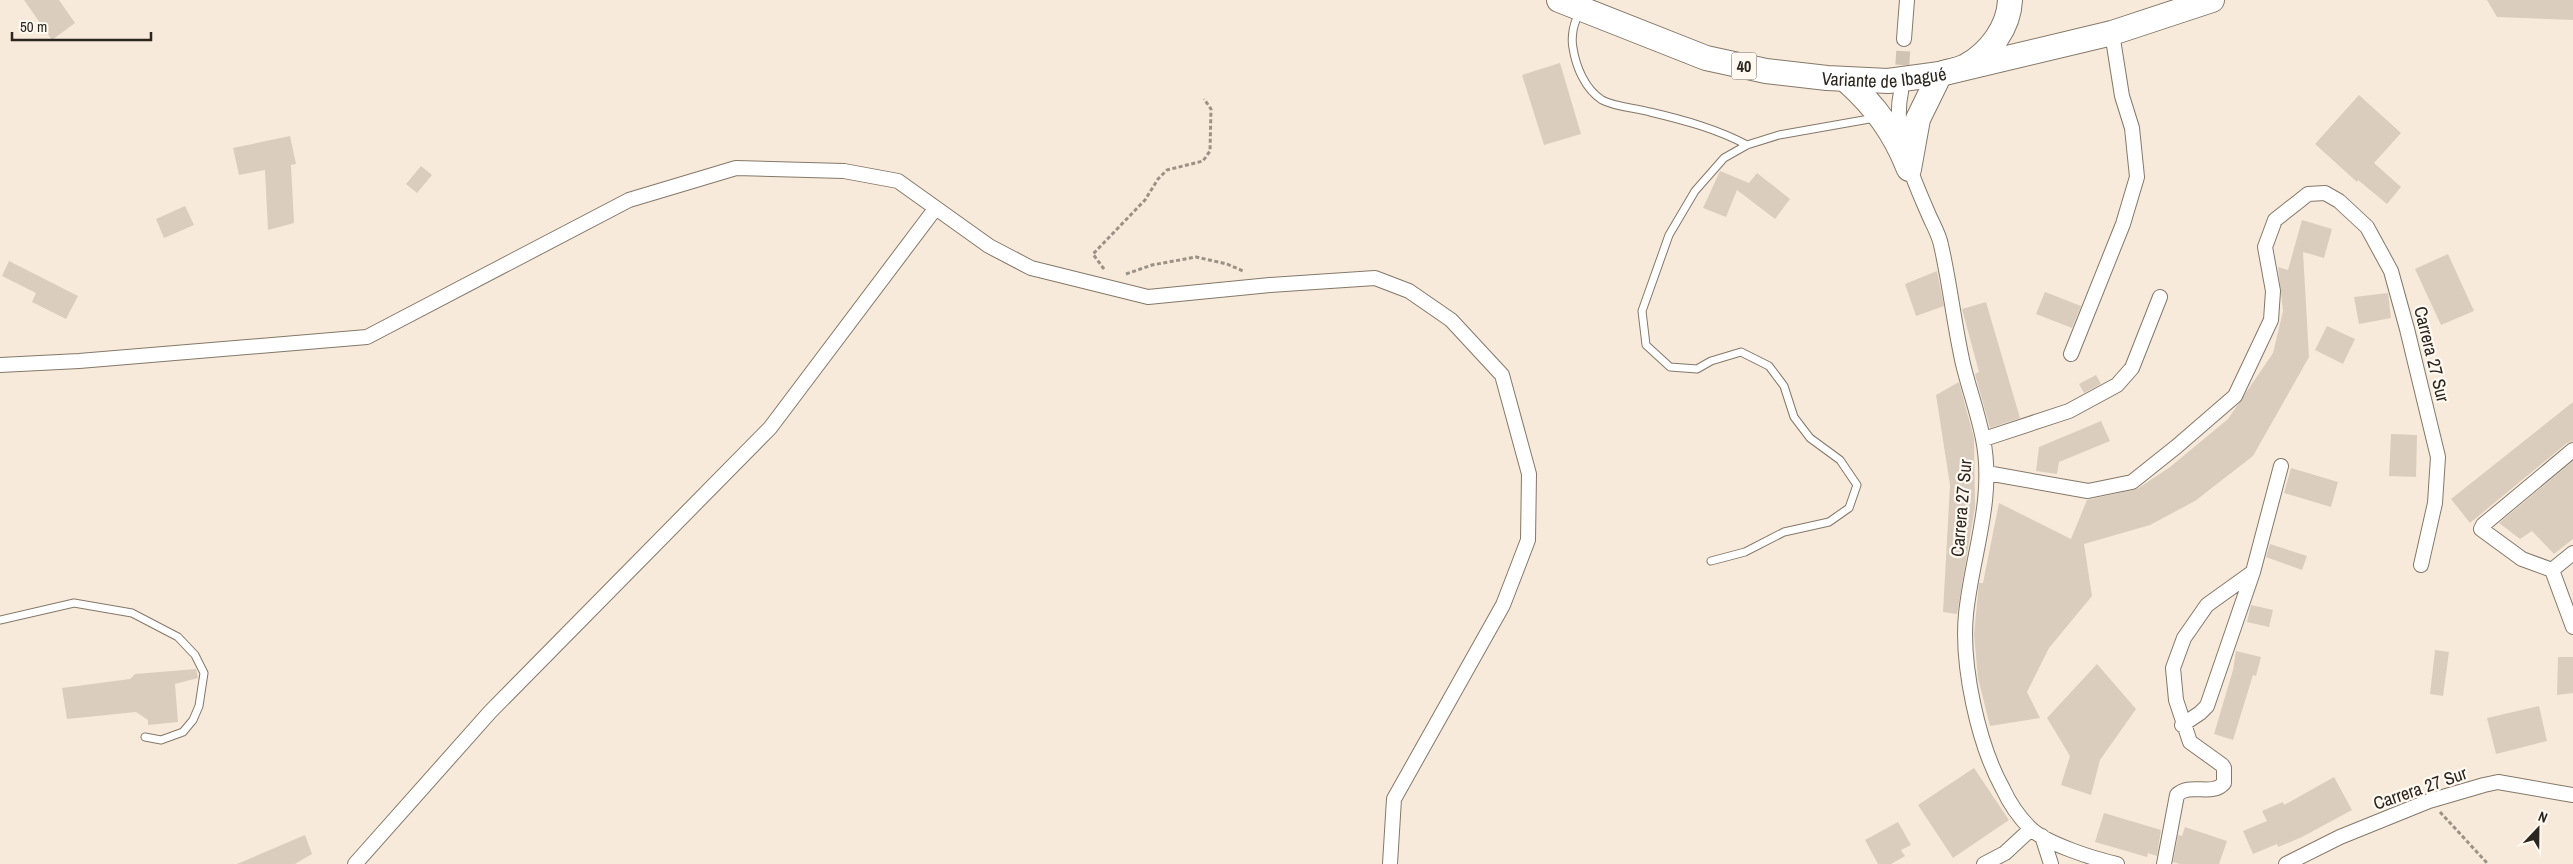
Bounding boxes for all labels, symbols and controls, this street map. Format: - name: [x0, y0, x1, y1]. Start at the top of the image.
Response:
- scale bar: [12, 10, 151, 42]
- text: 50 m: [20, 16, 47, 37]
- road number: 40: [1732, 52, 1756, 80]
- street label: Variante de Ibagué: [1820, 60, 1949, 94]
- street label: Carrera 27 Sur: [2408, 304, 2456, 404]
- street label: Carrera 27 Sur: [1944, 458, 1978, 558]
- street label: Carrera 27 Sur: [2370, 760, 2470, 816]
- north arrow: [2513, 804, 2563, 854]
- text: N: [2536, 807, 2550, 827]

